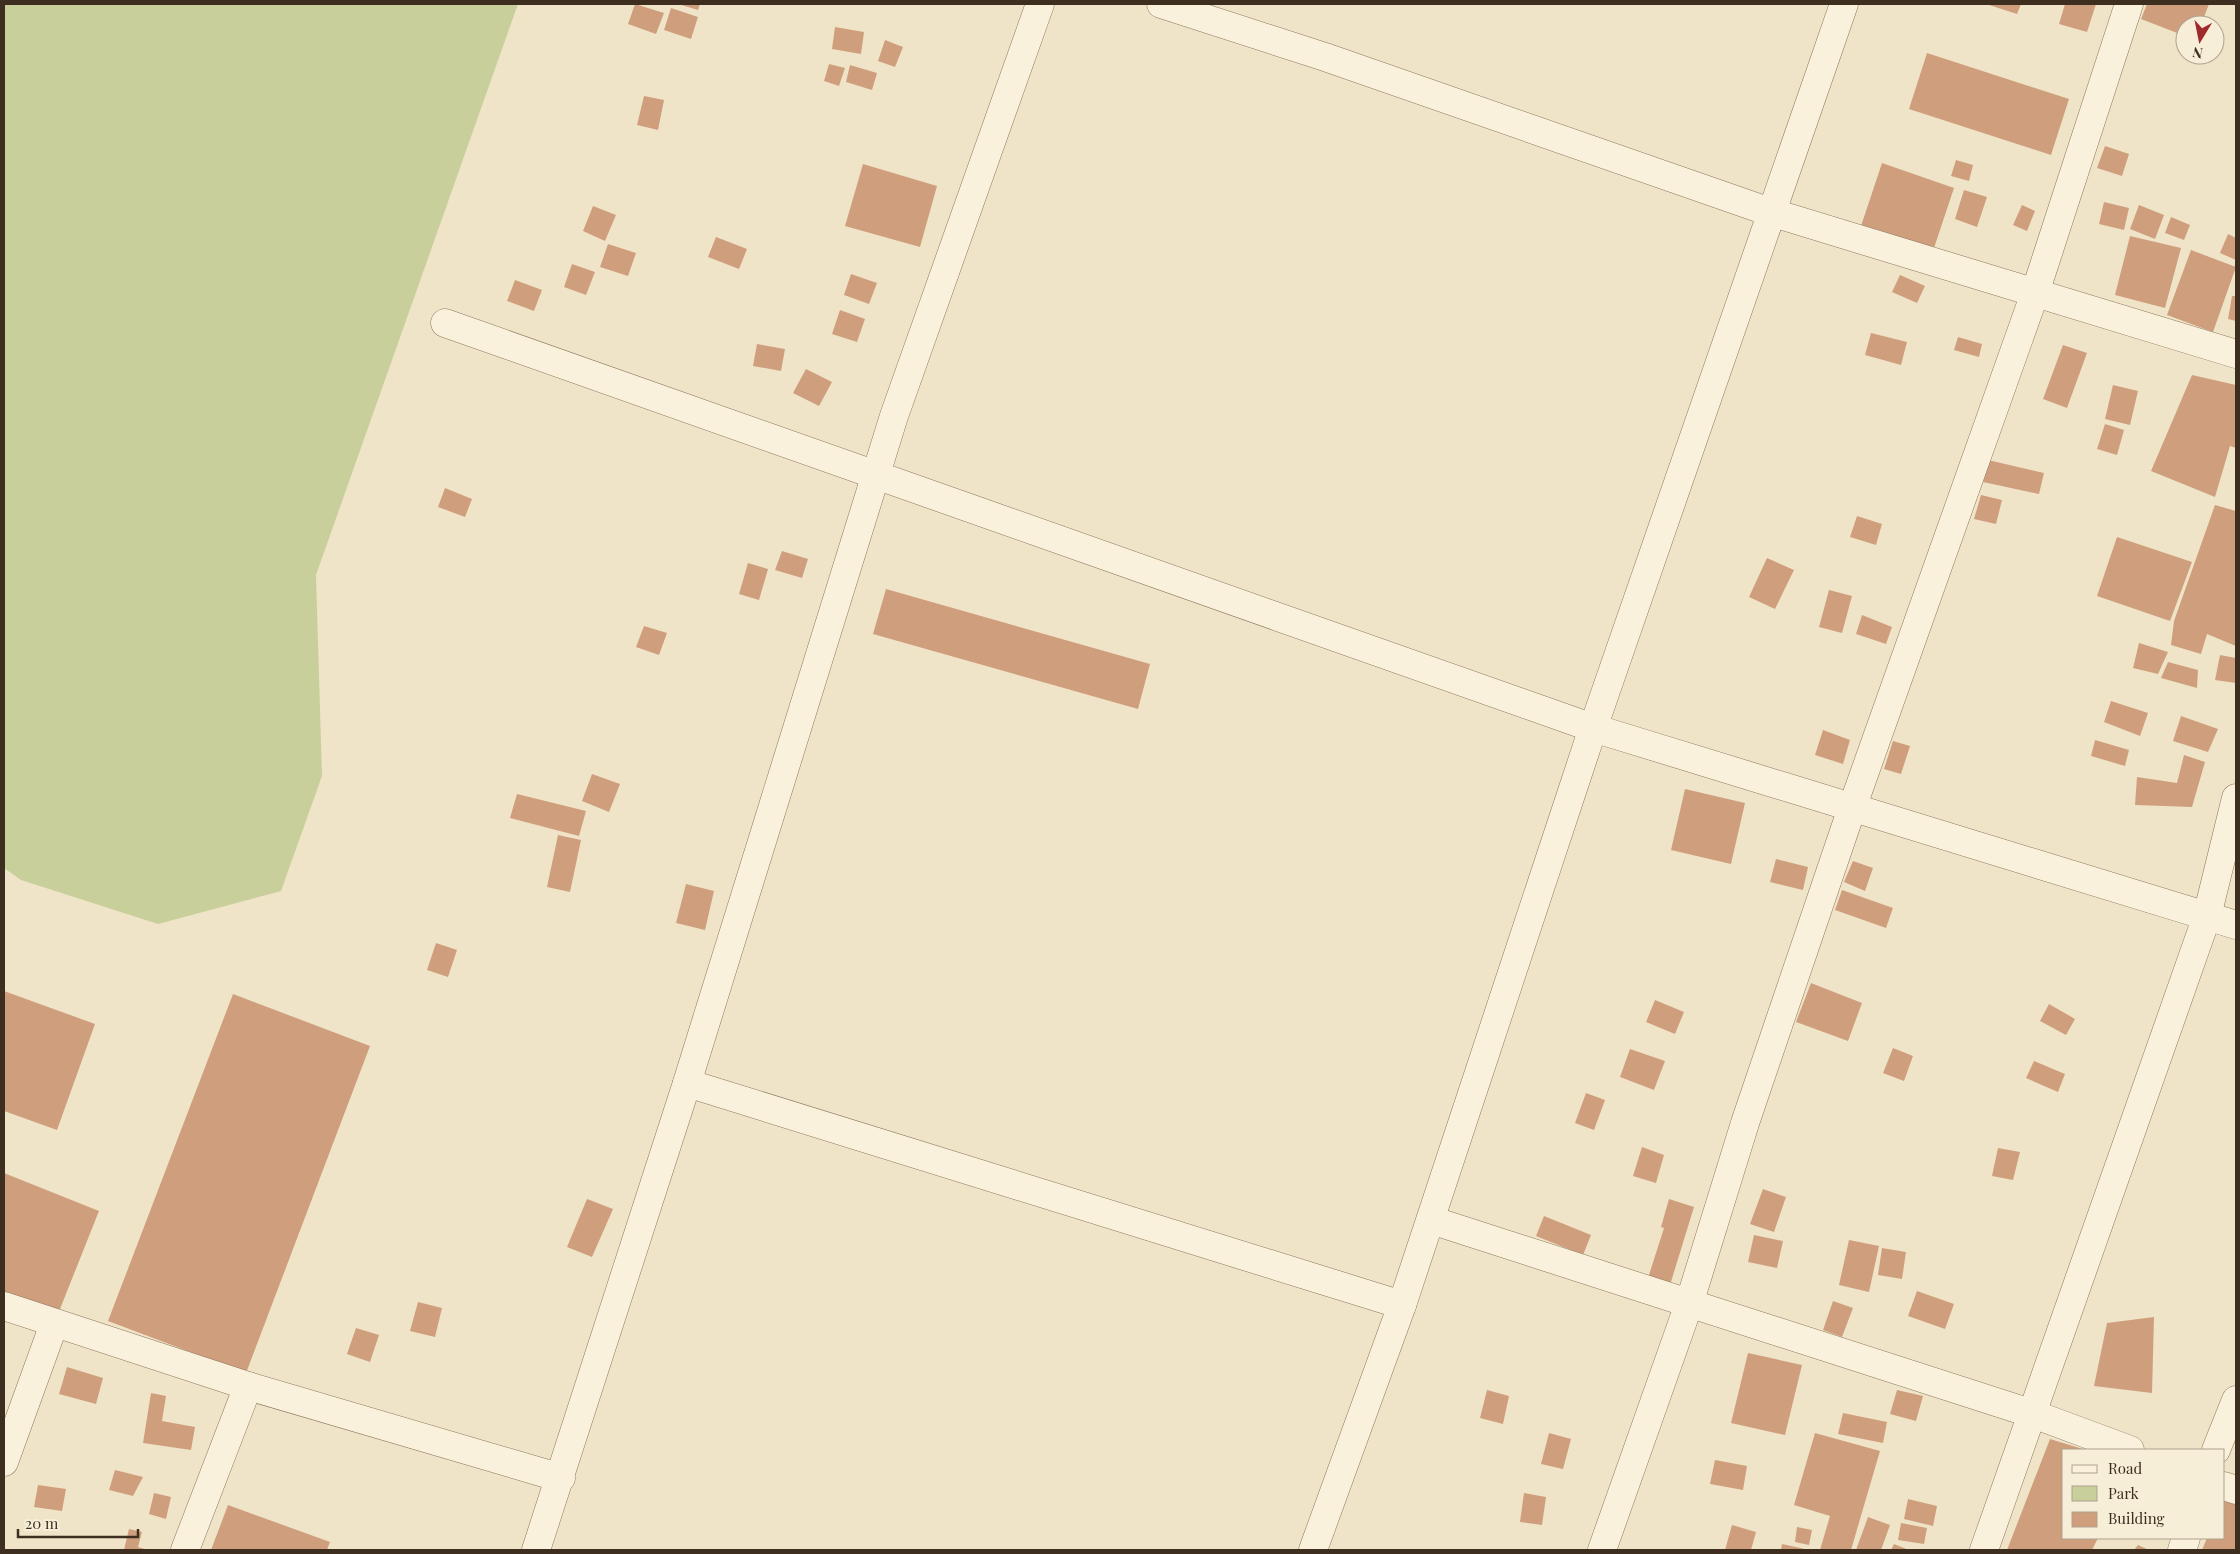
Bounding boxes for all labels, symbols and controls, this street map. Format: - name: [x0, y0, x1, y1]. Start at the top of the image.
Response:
- north arrow: [2175, 15, 2225, 65]
- text: N: [2191, 43, 2204, 64]
- legend: [2062, 1449, 2225, 1539]
- text: Road: [2108, 1458, 2142, 1478]
- text: Park: [2108, 1483, 2140, 1503]
- scale bar: [18, 1506, 138, 1538]
- text: Building: [2108, 1508, 2165, 1528]
- text: 20 m: [25, 1513, 59, 1533]

